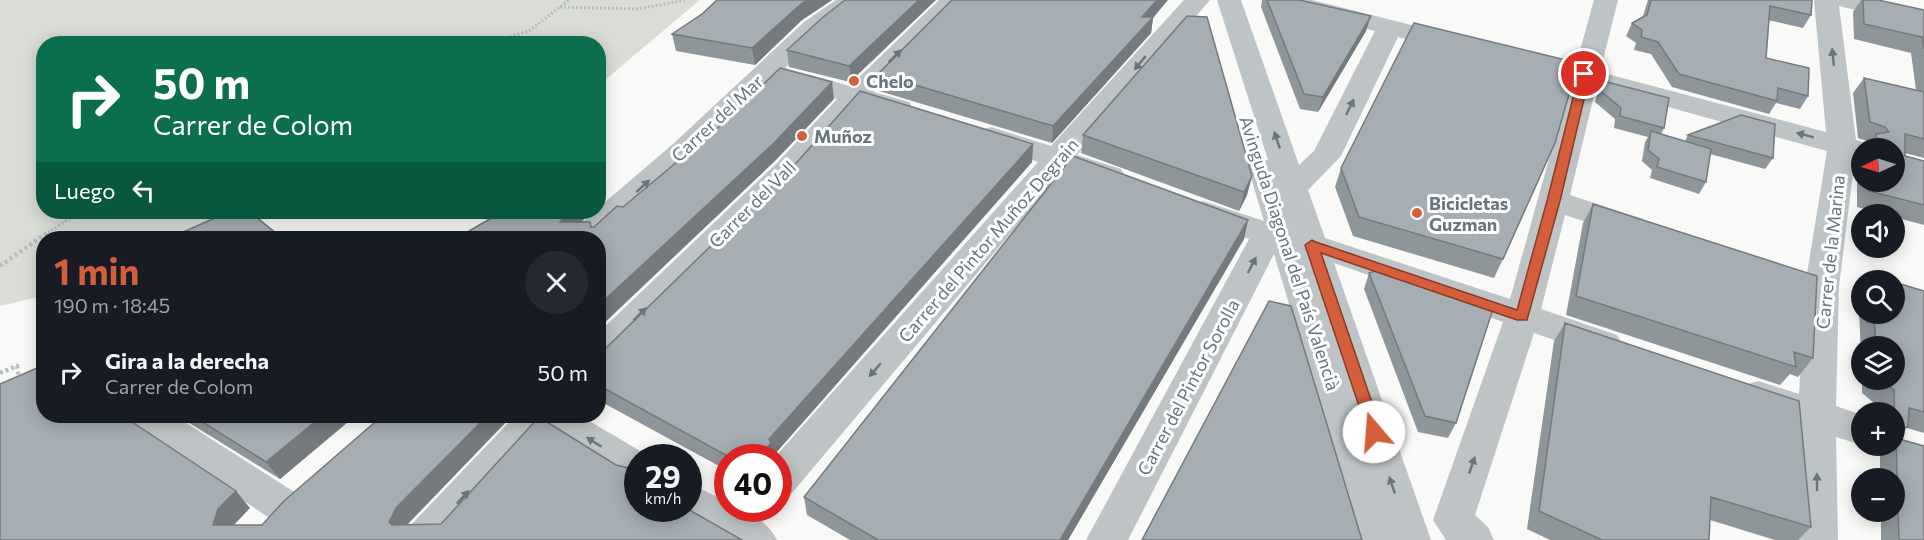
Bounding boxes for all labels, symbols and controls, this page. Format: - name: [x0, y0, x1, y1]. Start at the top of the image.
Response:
- pin: [1558, 48, 1609, 99]
- one-way arrow: [1828, 48, 1837, 67]
- one-way arrow: [888, 50, 902, 64]
- one-way arrow: [1134, 55, 1147, 70]
- text: 50 m: [153, 56, 250, 108]
- icon: arrive: [1567, 57, 1600, 90]
- icon: right: [54, 60, 132, 138]
- street label: Carrer del Mar: [667, 70, 767, 166]
- place label: Chelo: [866, 70, 914, 92]
- marker: Chelo: [847, 74, 861, 88]
- one-way arrow: [1346, 98, 1355, 115]
- text: Carrer de Colom: [153, 108, 353, 141]
- street label: Avinguda Diagonal del País Valencià: [1235, 113, 1345, 393]
- place label: Muñoz: [814, 125, 872, 147]
- marker: Muñoz: [795, 129, 809, 143]
- one-way arrow: [1796, 130, 1814, 140]
- one-way arrow: [1271, 131, 1281, 149]
- street label: Carrer del Pintor Muñoz Degrain: [893, 133, 1083, 347]
- north arrow: [1851, 138, 1905, 192]
- map controls: [1851, 138, 1905, 522]
- street label: Carrer del Vall: [704, 156, 800, 252]
- icon: left: [127, 174, 160, 207]
- street label: Carrer de la Marina: [1811, 174, 1849, 330]
- text: Luego: [54, 177, 115, 204]
- one-way arrow: [635, 180, 650, 193]
- place label: Bicicletas Guzman: [1429, 192, 1508, 235]
- button: sound: [1851, 204, 1905, 258]
- marker: Bicicletas Guzman: [1410, 206, 1424, 220]
- text: 1 min: [54, 248, 139, 292]
- button: close: [525, 251, 588, 314]
- one-way arrow: [1247, 257, 1257, 274]
- button: search: [1851, 270, 1905, 324]
- text: 190 m · 18:45: [54, 293, 170, 317]
- street label: Carrer del Pintor Sorolla: [1132, 295, 1244, 479]
- one-way arrow: [633, 308, 647, 322]
- button: layers: [1851, 336, 1905, 390]
- text: Gira a la derecha: [105, 347, 269, 374]
- icon: right: [54, 356, 87, 389]
- text: 50 m: [538, 359, 588, 386]
- one-way arrow: [869, 362, 882, 378]
- text: Carrer de Colom: [105, 374, 253, 398]
- position arrow: [1342, 400, 1406, 464]
- button: +: [1851, 402, 1905, 456]
- one-way arrow: [586, 437, 603, 448]
- speed limit sign: 40: [714, 444, 792, 522]
- one-way arrow: [1467, 456, 1477, 474]
- text: 29: [645, 457, 681, 494]
- button: −: [1851, 468, 1905, 522]
- one-way arrow: [1812, 472, 1822, 491]
- one-way arrow: [1387, 475, 1396, 493]
- text: km/h: [645, 489, 681, 507]
- one-way arrow: [456, 490, 469, 505]

